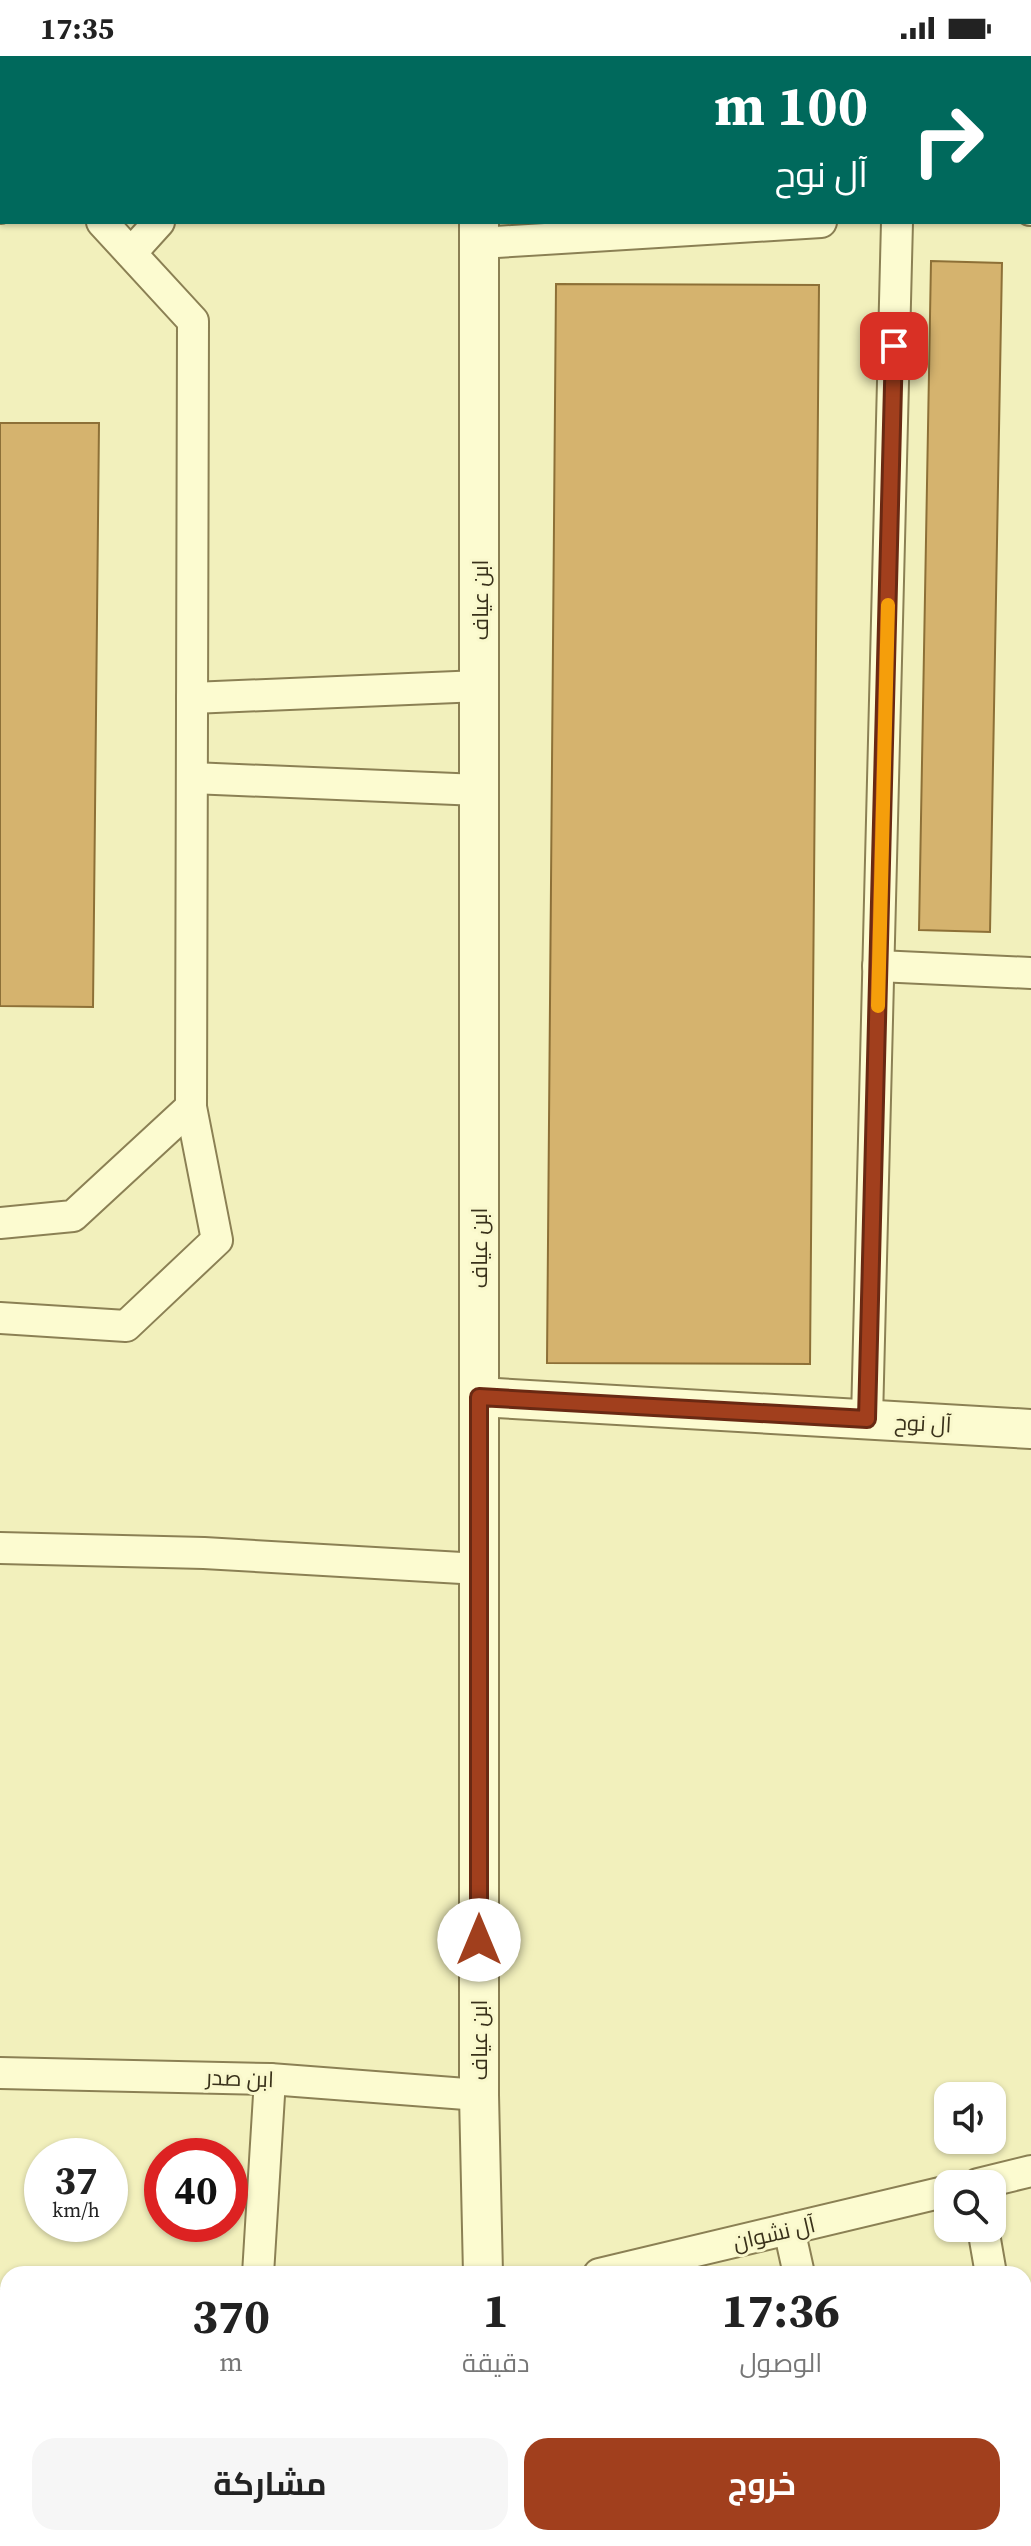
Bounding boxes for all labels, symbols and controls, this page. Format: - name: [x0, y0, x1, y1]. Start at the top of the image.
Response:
- text: 17:35: [40, 8, 114, 49]
- text: 100 m: [714, 67, 868, 144]
- icon: right: [896, 88, 1000, 192]
- text: آل نوح: [775, 150, 868, 199]
- pin: [860, 312, 928, 380]
- icon: arrive: [872, 324, 916, 368]
- street label: ابن عياف: [465, 559, 495, 641]
- street label: ابن عياف: [464, 1207, 494, 1289]
- street label: آل نوح: [894, 1407, 952, 1439]
- position arrow: [437, 1898, 521, 1982]
- street label: ابن عياف: [464, 1999, 494, 2081]
- street label: ابن صدر: [204, 2062, 274, 2094]
- map controls: [934, 2082, 1006, 2242]
- button: sound: [934, 2082, 1006, 2154]
- speed limit sign: 40: [144, 2138, 248, 2242]
- text: 37: [54, 2153, 98, 2207]
- button: search: [934, 2170, 1006, 2242]
- text: km/h: [52, 2196, 100, 2224]
- street label: آل نشوان: [730, 2209, 818, 2257]
- text: 1: [483, 2277, 509, 2343]
- text: 17:36: [722, 2277, 840, 2343]
- text: 370: [192, 2283, 270, 2349]
- text: m: [219, 2344, 243, 2380]
- text: دقيقة: [462, 2345, 530, 2381]
- text: الوصول: [739, 2345, 822, 2381]
- button: مشاركة: [32, 2438, 508, 2530]
- button: خروج: [524, 2438, 1000, 2530]

